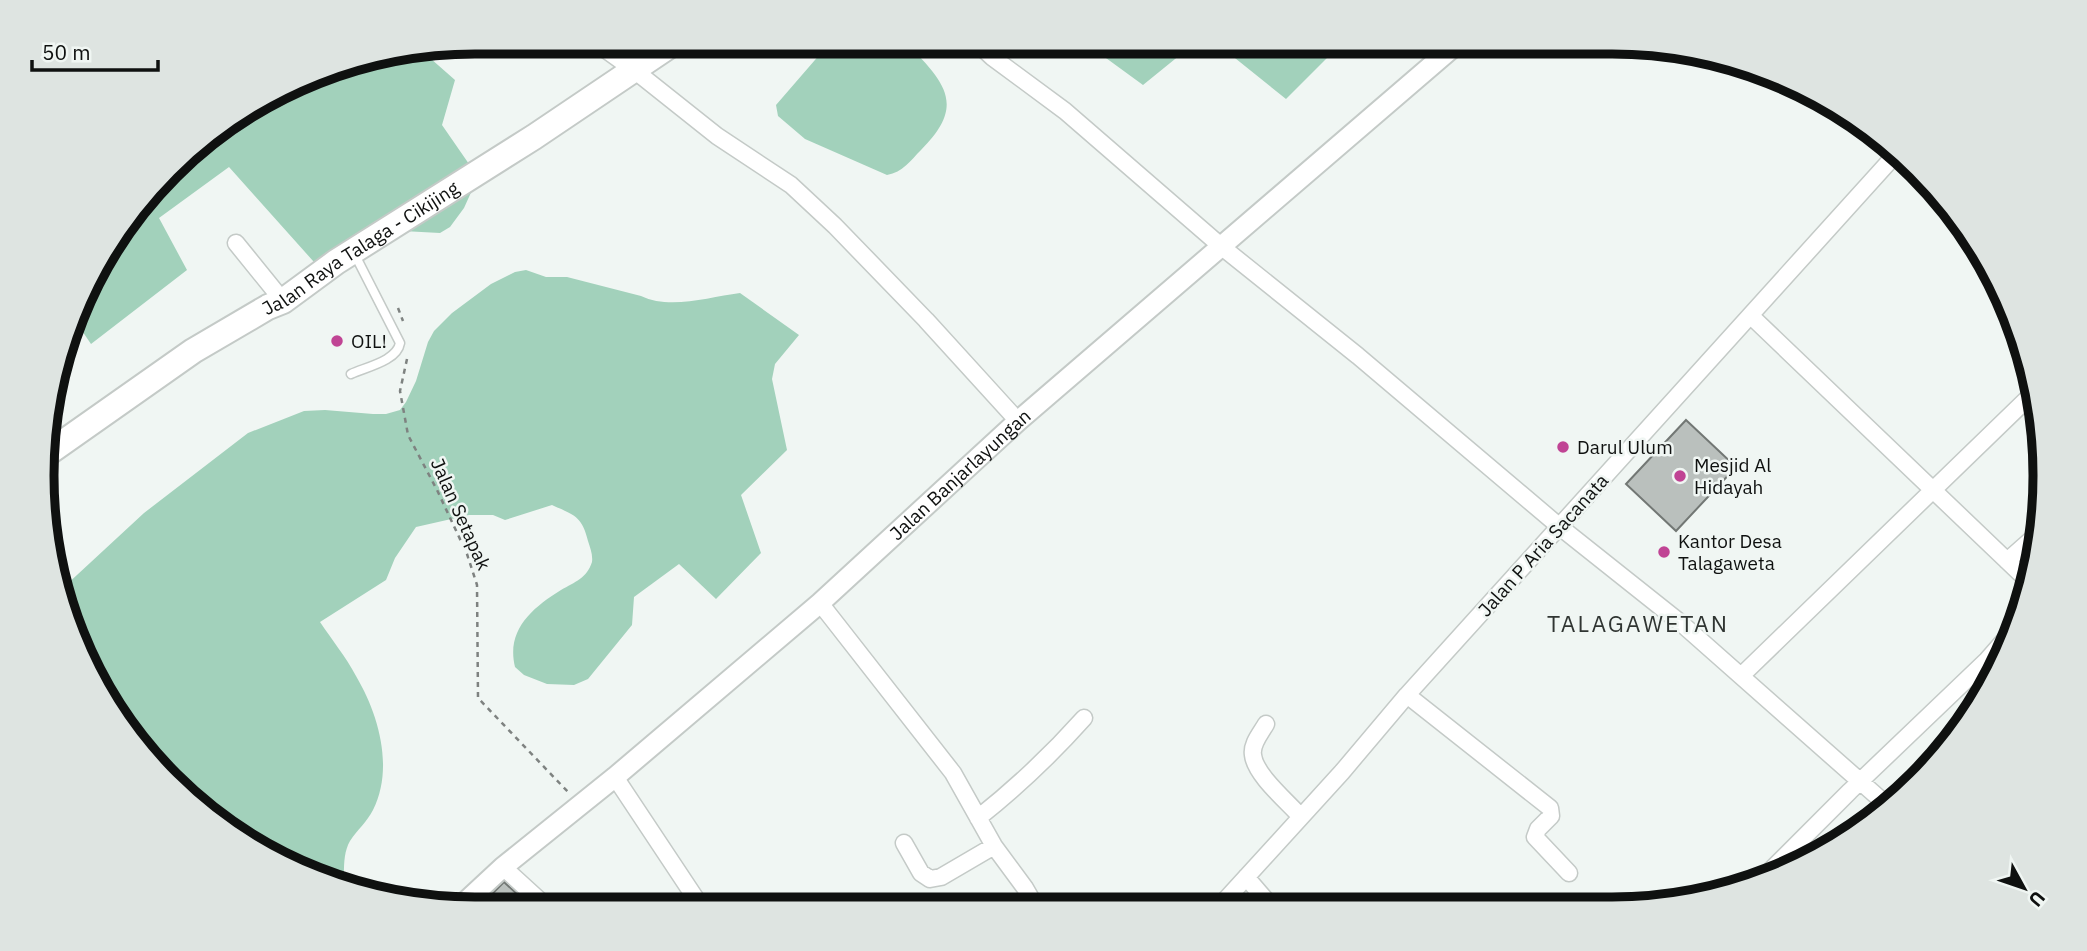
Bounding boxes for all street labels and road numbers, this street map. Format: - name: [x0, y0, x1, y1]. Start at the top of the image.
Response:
- street label: Jalan Raya Talaga - Cikijing: [257, 176, 463, 320]
- street label: Jalan Banjarlayungan: [884, 404, 1035, 545]
- street label: Jalan Setapak: [426, 454, 496, 574]
- street label: Jalan P Aria Sacanata: [1473, 469, 1613, 621]

